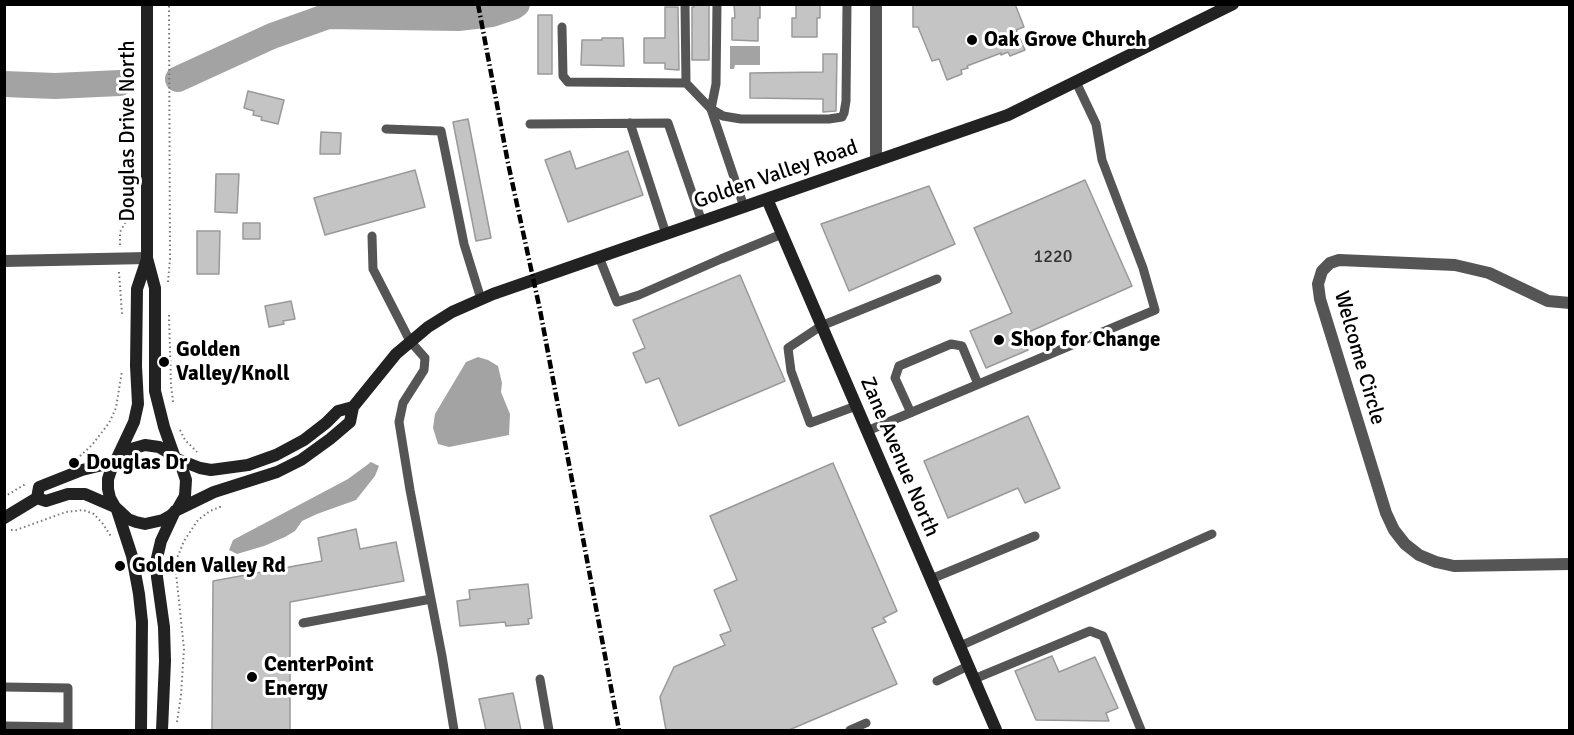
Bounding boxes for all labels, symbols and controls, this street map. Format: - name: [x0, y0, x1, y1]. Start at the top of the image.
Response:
- place label: Oak Grove Church: [984, 27, 1147, 53]
- marker: Oak Grove Church: [965, 33, 979, 47]
- street label: Douglas Drive North: [115, 40, 141, 222]
- street label: Golden Valley Road: [691, 135, 861, 215]
- house number: 1220: [1034, 246, 1072, 268]
- street label: Welcome Circle: [1328, 288, 1390, 428]
- place label: Shop for Change: [1011, 327, 1161, 353]
- marker: Shop for Change: [992, 333, 1006, 347]
- place label: Golden Valley/Knoll: [176, 337, 289, 387]
- marker: Golden Valley/Knoll: [157, 355, 171, 369]
- street label: Zane Avenue North: [854, 373, 944, 541]
- place label: Douglas Dr: [86, 450, 187, 476]
- marker: Douglas Dr: [67, 456, 81, 470]
- place label: Golden Valley Rd: [132, 553, 286, 579]
- marker: Golden Valley Rd: [113, 559, 127, 573]
- place label: CenterPoint Energy: [264, 652, 374, 702]
- marker: CenterPoint Energy: [245, 670, 259, 684]

